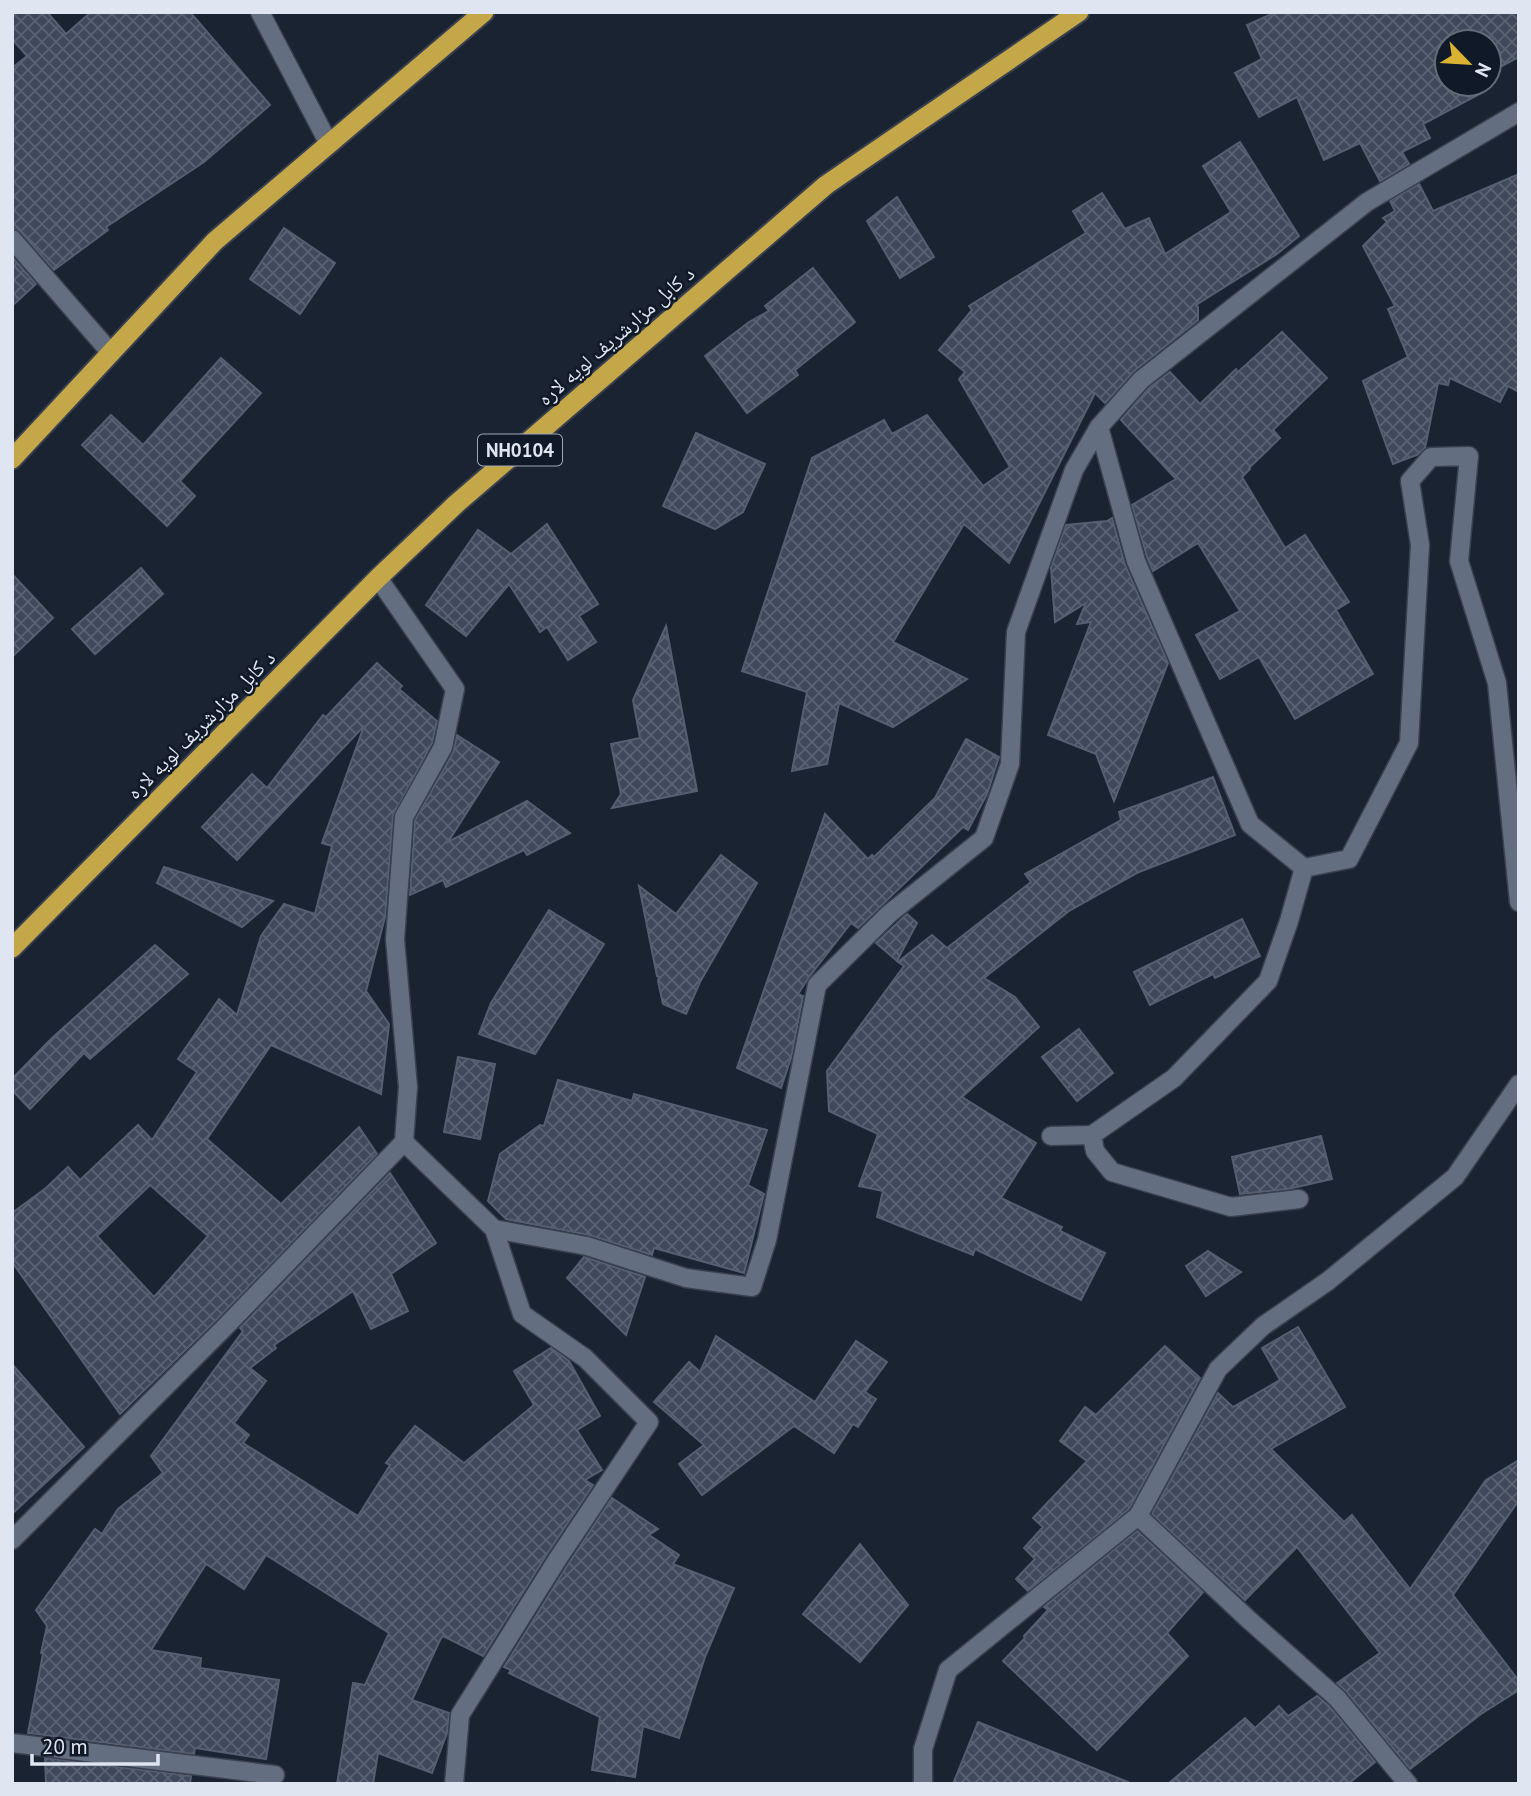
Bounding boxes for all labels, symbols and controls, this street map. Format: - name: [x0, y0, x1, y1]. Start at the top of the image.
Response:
- north arrow: [1433, 28, 1503, 98]
- text: N: [1470, 59, 1497, 81]
- street label: د کابل مزارشریف لویه لاره: [531, 260, 700, 411]
- road number: NH0104: [478, 435, 562, 466]
- street label: د کابل مزارشریف لویه لاره: [120, 644, 281, 805]
- scale bar: [32, 1722, 158, 1766]
- text: 20 m: [42, 1733, 88, 1760]

